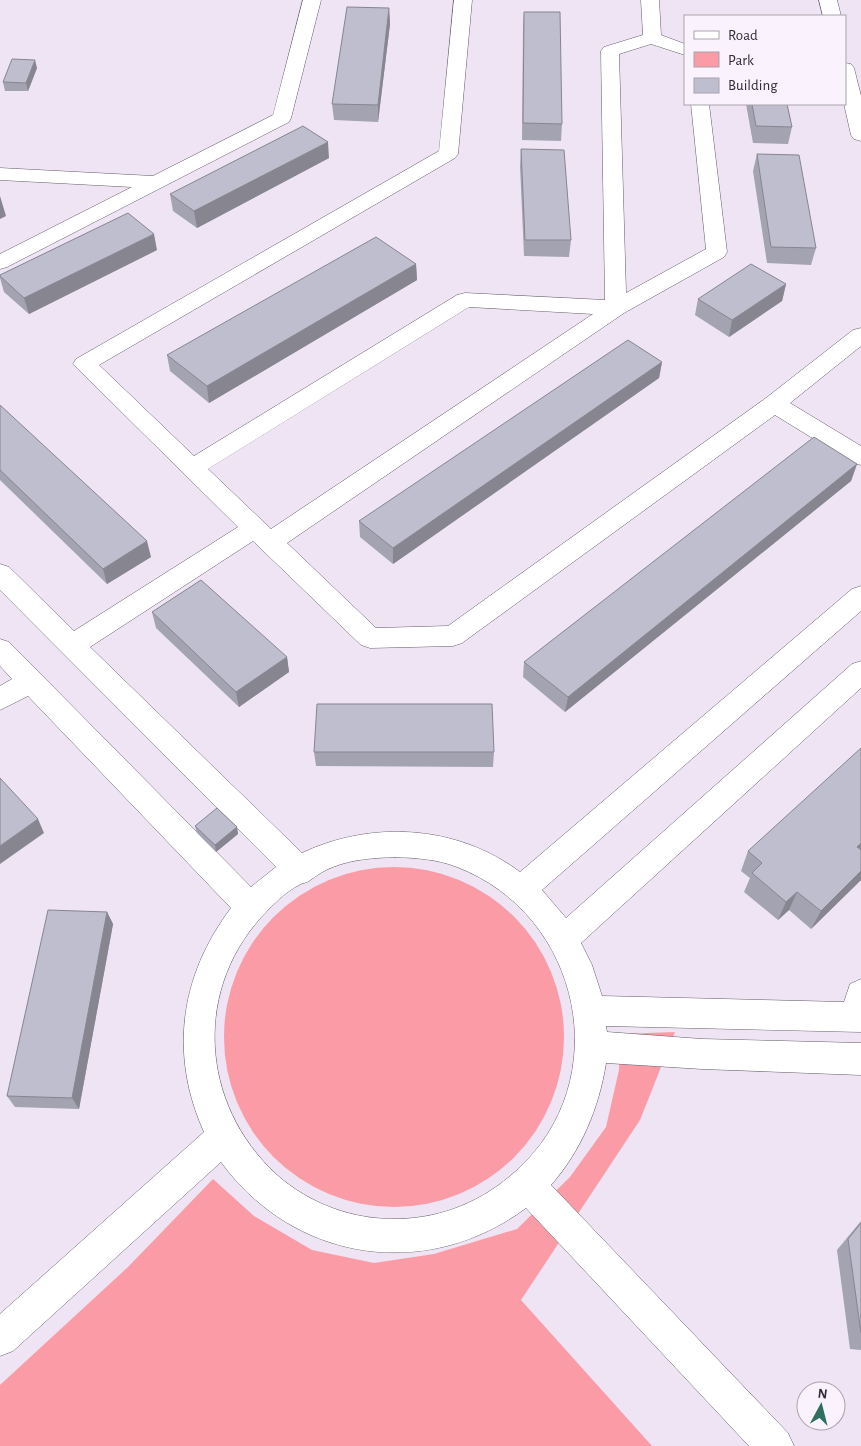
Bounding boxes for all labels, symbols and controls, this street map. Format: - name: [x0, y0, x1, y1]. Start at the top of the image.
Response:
- legend: [684, 15, 846, 105]
- text: Road: [728, 28, 758, 43]
- text: Park: [728, 53, 754, 68]
- text: Building: [728, 78, 778, 93]
- north arrow: [796, 1381, 846, 1431]
- text: N: [817, 1387, 828, 1402]

